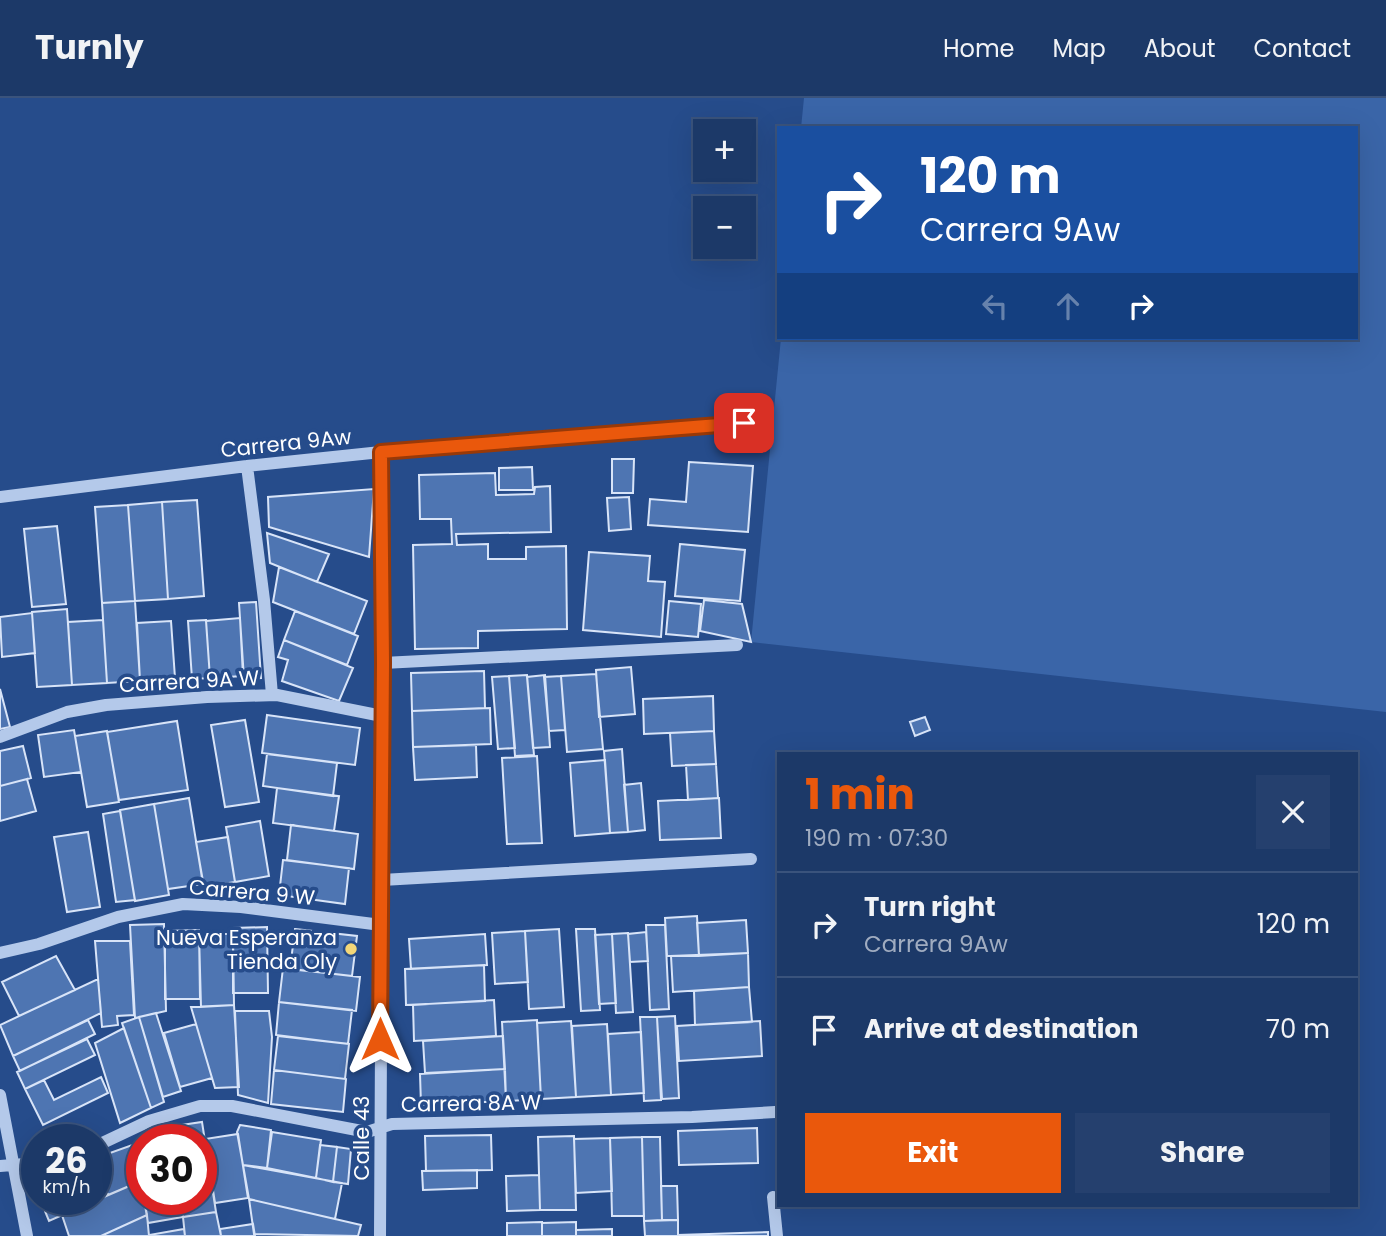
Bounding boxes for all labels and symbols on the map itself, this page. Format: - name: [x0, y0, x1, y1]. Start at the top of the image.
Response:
- pin: [714, 393, 774, 453]
- street label: Carrera 9Aw: [219, 422, 353, 464]
- street label: Carrera 9A W: [118, 663, 260, 699]
- street label: Carrera 9 W: [188, 872, 317, 912]
- place label: Nueva Esperanza Tienda Oly: [156, 923, 337, 976]
- marker: Nueva Esperanza Tienda Oly: [343, 941, 359, 957]
- position arrow: [343, 1002, 417, 1076]
- street label: Carrera 8A W: [401, 1087, 542, 1119]
- street label: Calle 43: [347, 1096, 376, 1180]
- speed limit sign: 30: [126, 1124, 217, 1215]

